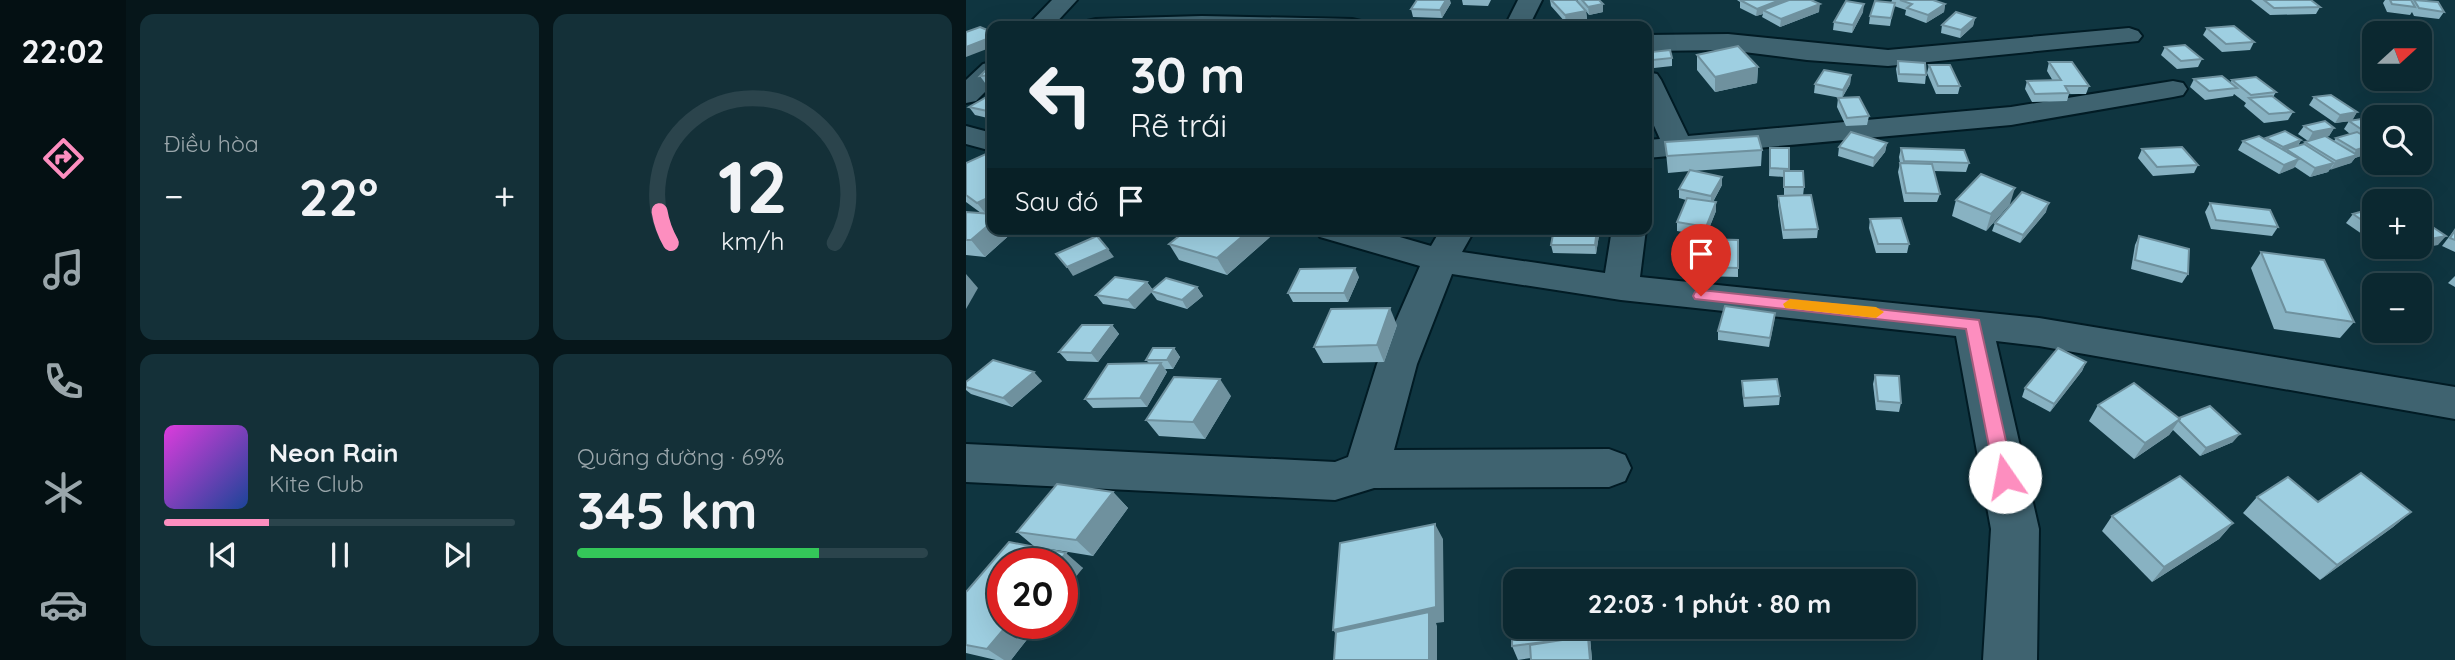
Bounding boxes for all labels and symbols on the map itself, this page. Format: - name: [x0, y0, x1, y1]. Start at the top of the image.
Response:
- north arrow: [2362, 21, 2432, 91]
- pin: [1671, 224, 1731, 296]
- position arrow: [1968, 440, 2042, 514]
- speed limit sign: 20: [987, 548, 1078, 639]

